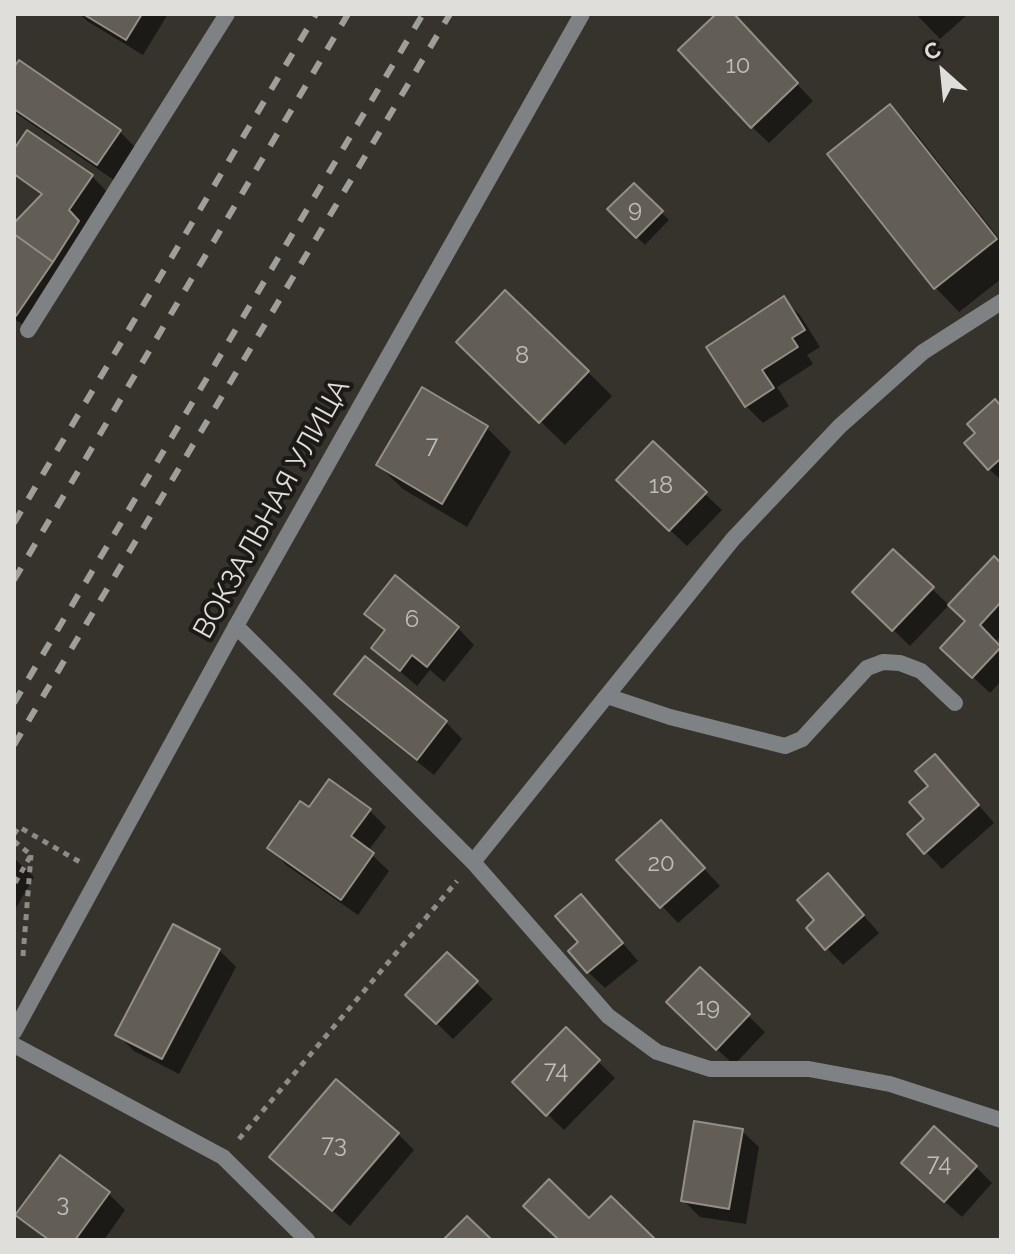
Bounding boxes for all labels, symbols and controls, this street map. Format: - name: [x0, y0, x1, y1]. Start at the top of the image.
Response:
- north arrow: [903, 32, 983, 112]
- text: С: [919, 36, 945, 66]
- house number: 10: [726, 52, 750, 80]
- house number: 9: [628, 196, 642, 224]
- house number: 8: [515, 342, 529, 370]
- street label: ВОКЗАЛЬНАЯ УЛИЦА: [187, 373, 357, 645]
- house number: 7: [426, 432, 438, 460]
- house number: 18: [649, 472, 673, 500]
- house number: 6: [405, 606, 419, 634]
- house number: 20: [647, 850, 675, 878]
- house number: 19: [696, 994, 720, 1022]
- house number: 74: [544, 1057, 568, 1085]
- house number: 73: [321, 1131, 347, 1159]
- house number: 74: [927, 1150, 951, 1178]
- house number: 3: [57, 1190, 69, 1218]

